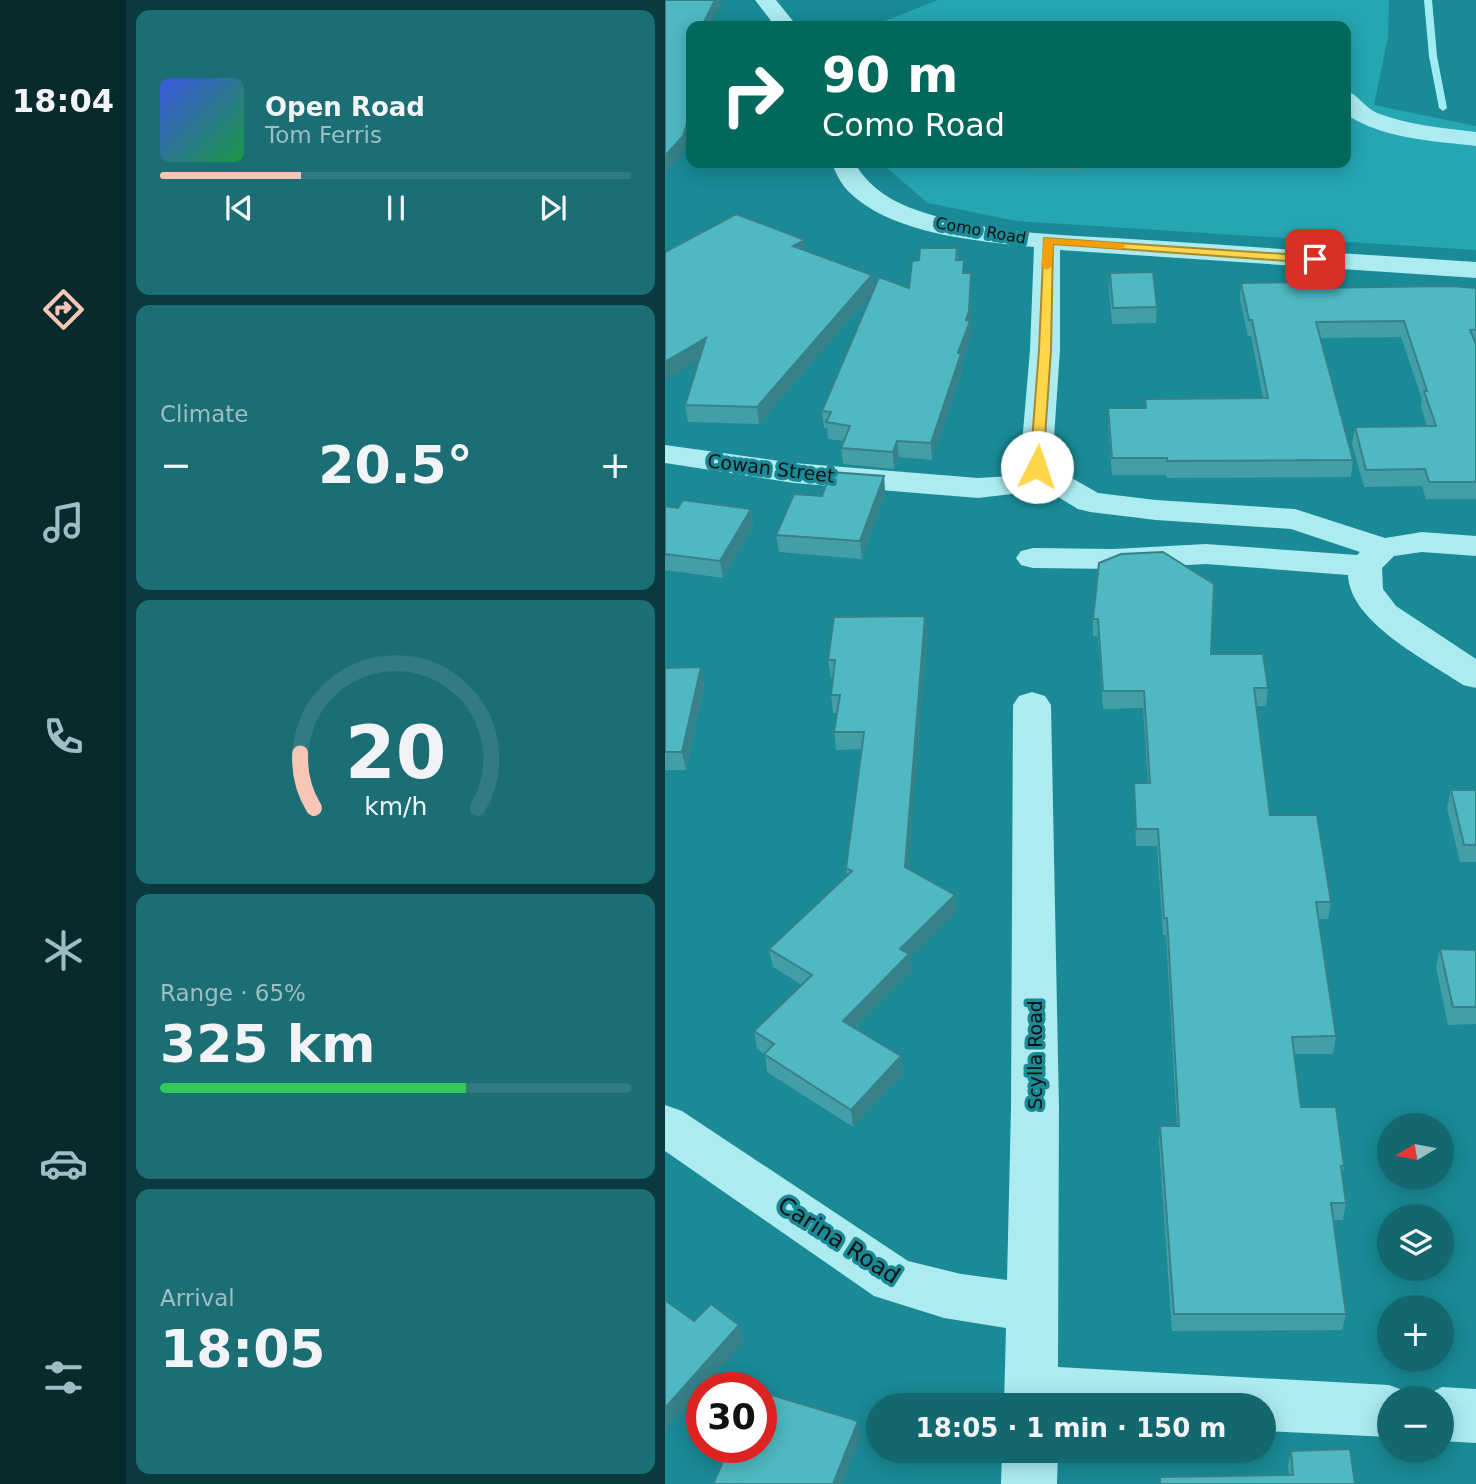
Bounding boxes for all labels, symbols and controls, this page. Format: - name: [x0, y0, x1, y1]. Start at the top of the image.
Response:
- text: 90 m: [822, 47, 958, 104]
- icon: right: [707, 49, 798, 140]
- text: 18:04: [12, 82, 114, 120]
- text: Open Road: [265, 92, 425, 122]
- text: Como Road: [822, 106, 1005, 144]
- text: Tom Ferris: [265, 122, 382, 148]
- icon: previous: [220, 189, 258, 227]
- icon: pause: [377, 189, 415, 227]
- icon: next: [534, 189, 572, 227]
- street label: Como Road: [934, 213, 1028, 248]
- pin: [1285, 229, 1345, 289]
- icon: arrive: [1296, 240, 1334, 278]
- icon: directions: [39, 285, 88, 334]
- text: Climate: [160, 401, 249, 427]
- position arrow: [1000, 430, 1074, 504]
- text: 20.5°: [318, 435, 473, 495]
- text: −: [160, 443, 192, 487]
- text: +: [599, 443, 631, 487]
- street label: Cowan Street: [706, 449, 836, 487]
- icon: music: [39, 498, 88, 547]
- text: 20: [345, 710, 446, 795]
- icon: phone: [39, 712, 88, 761]
- text: km/h: [364, 792, 427, 821]
- icon: climate: [39, 926, 88, 975]
- text: Range · 65%: [160, 980, 306, 1006]
- street label: Scylla Road: [1024, 1000, 1046, 1110]
- text: 325 km: [160, 1014, 375, 1074]
- north arrow: [1377, 1113, 1454, 1190]
- map controls: [1377, 1113, 1454, 1463]
- icon: car: [39, 1139, 88, 1188]
- street label: Carina Road: [773, 1191, 905, 1289]
- button: layers: [1377, 1204, 1454, 1281]
- text: Arrival: [160, 1285, 235, 1311]
- button: +: [1377, 1295, 1454, 1372]
- text: 18:05: [160, 1319, 326, 1379]
- icon: filters: [39, 1353, 88, 1402]
- speed limit sign: 30: [686, 1372, 777, 1463]
- button: −: [1377, 1386, 1454, 1463]
- text: 18:05 · 1 min · 150 m: [916, 1413, 1226, 1443]

